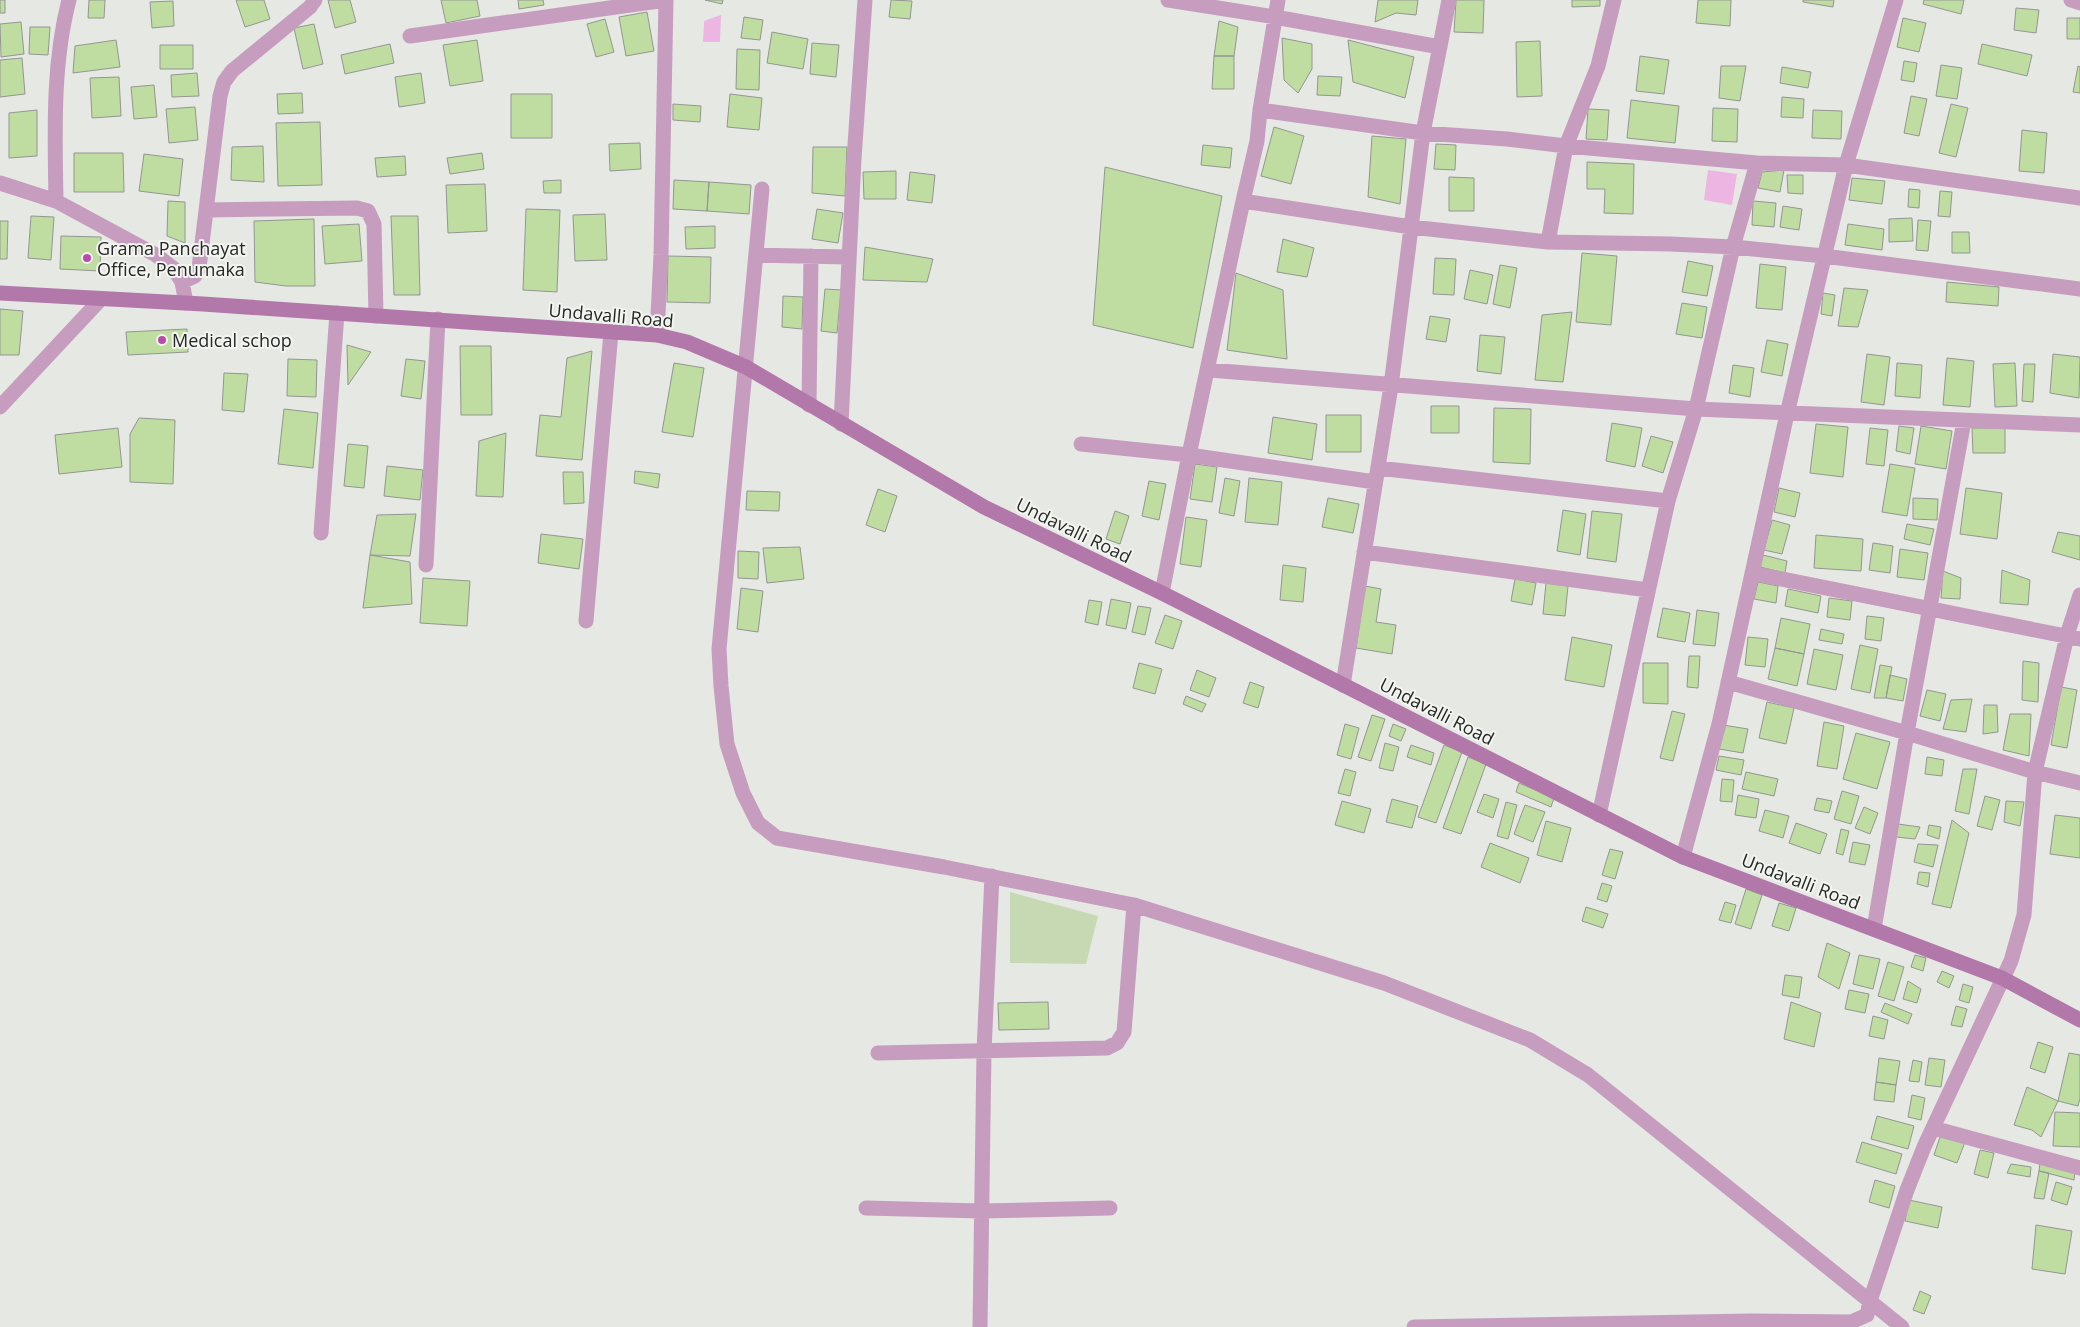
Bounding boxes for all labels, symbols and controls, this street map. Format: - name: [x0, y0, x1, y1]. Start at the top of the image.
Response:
- place label: Grama Panchayat Office, Penumaka: [97, 236, 246, 281]
- marker: Grama Panchayat Office, Penumaka: [81, 252, 93, 264]
- street label: Undavalli Road: [547, 298, 675, 332]
- place label: Medical schop: [172, 328, 292, 352]
- marker: Medical schop: [156, 334, 168, 346]
- street label: Undavalli Road: [1012, 492, 1136, 568]
- street label: Undavalli Road: [1376, 672, 1498, 750]
- street label: Undavalli Road: [1738, 847, 1864, 915]

